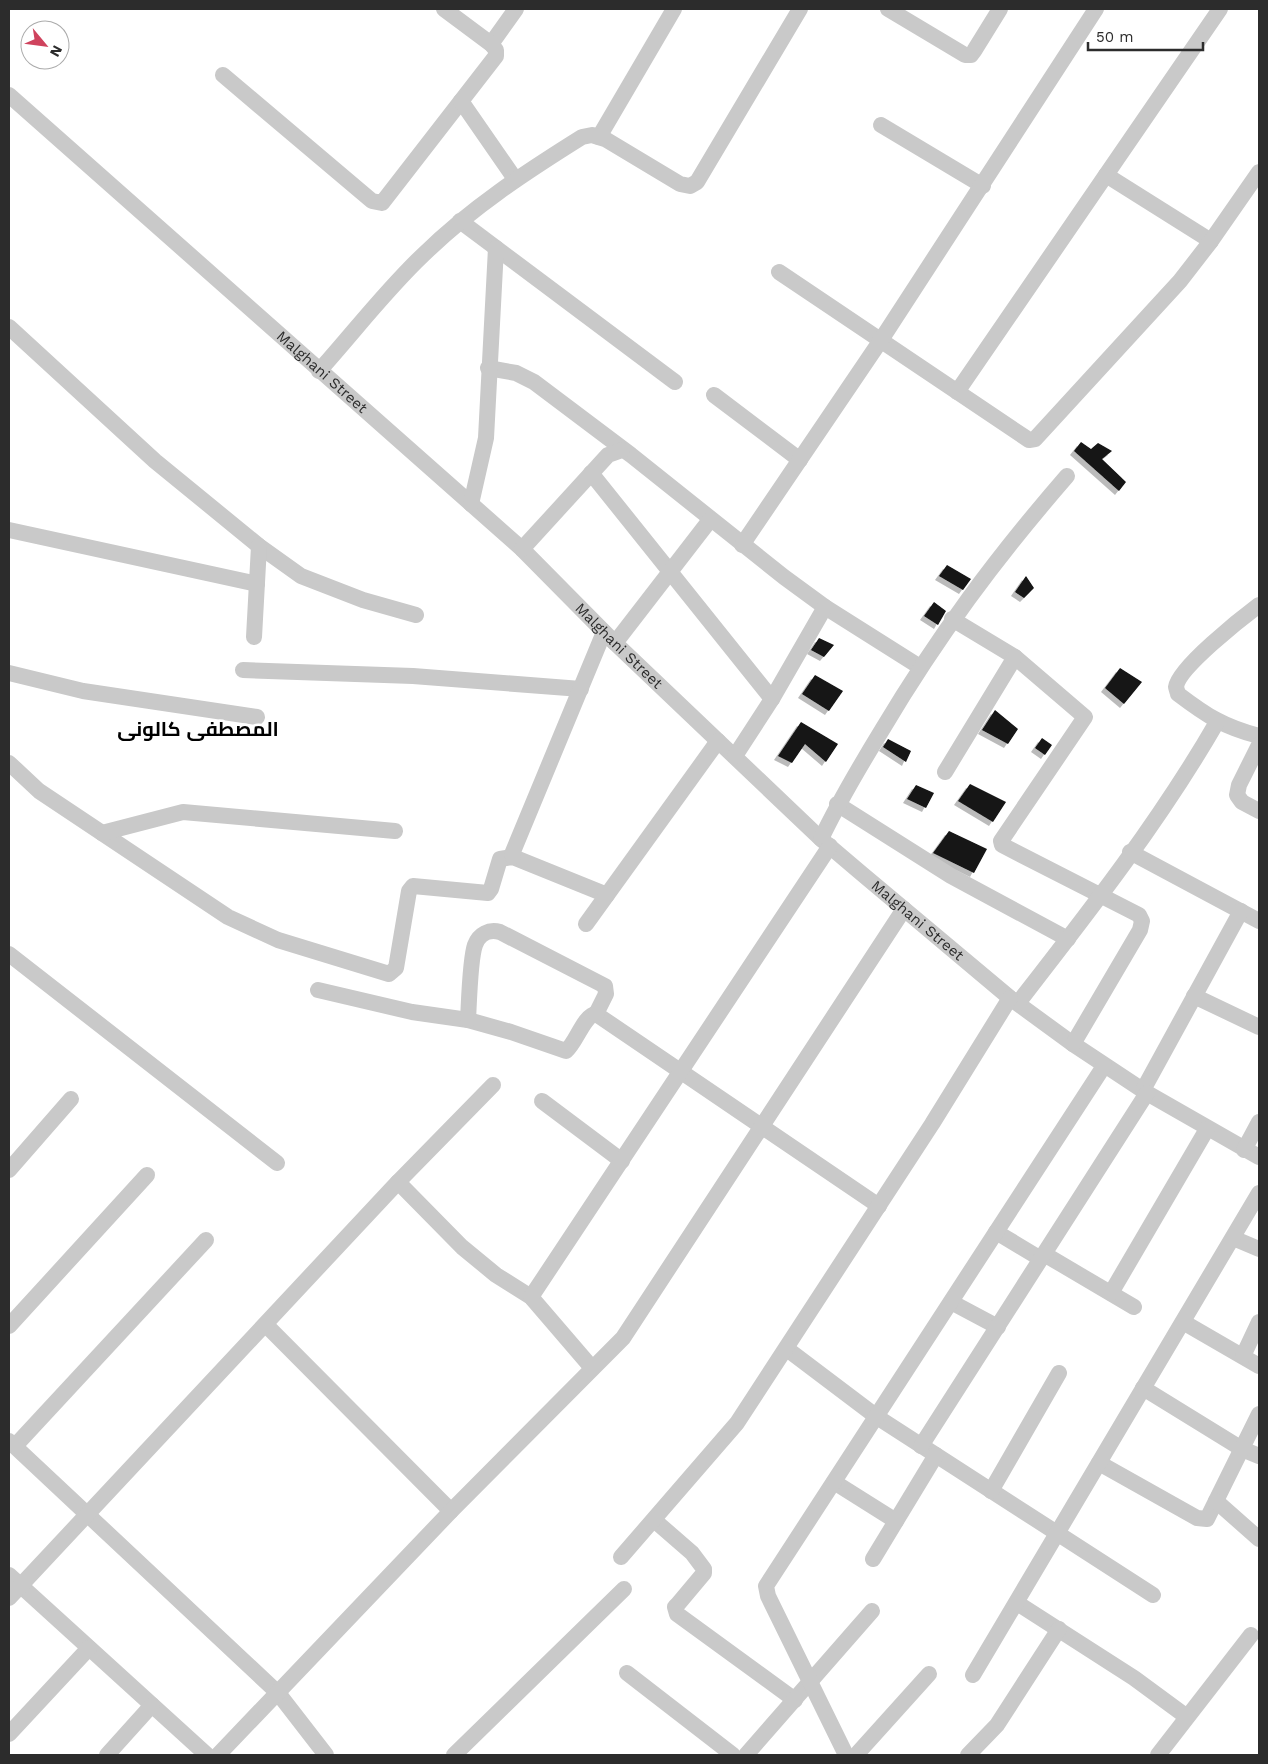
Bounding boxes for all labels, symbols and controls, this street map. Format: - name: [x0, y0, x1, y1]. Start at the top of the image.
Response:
- north arrow: [20, 20, 70, 70]
- scale bar: [1088, 20, 1203, 52]
- text: 50 m: [1096, 28, 1133, 46]
- text: N: [47, 43, 66, 60]
- street label: Malghani Street: [273, 327, 372, 417]
- street label: Malghani Street: [571, 599, 667, 693]
- district label: المصطفی کالونی: [117, 717, 279, 741]
- street label: Malghani Street: [868, 877, 968, 965]

